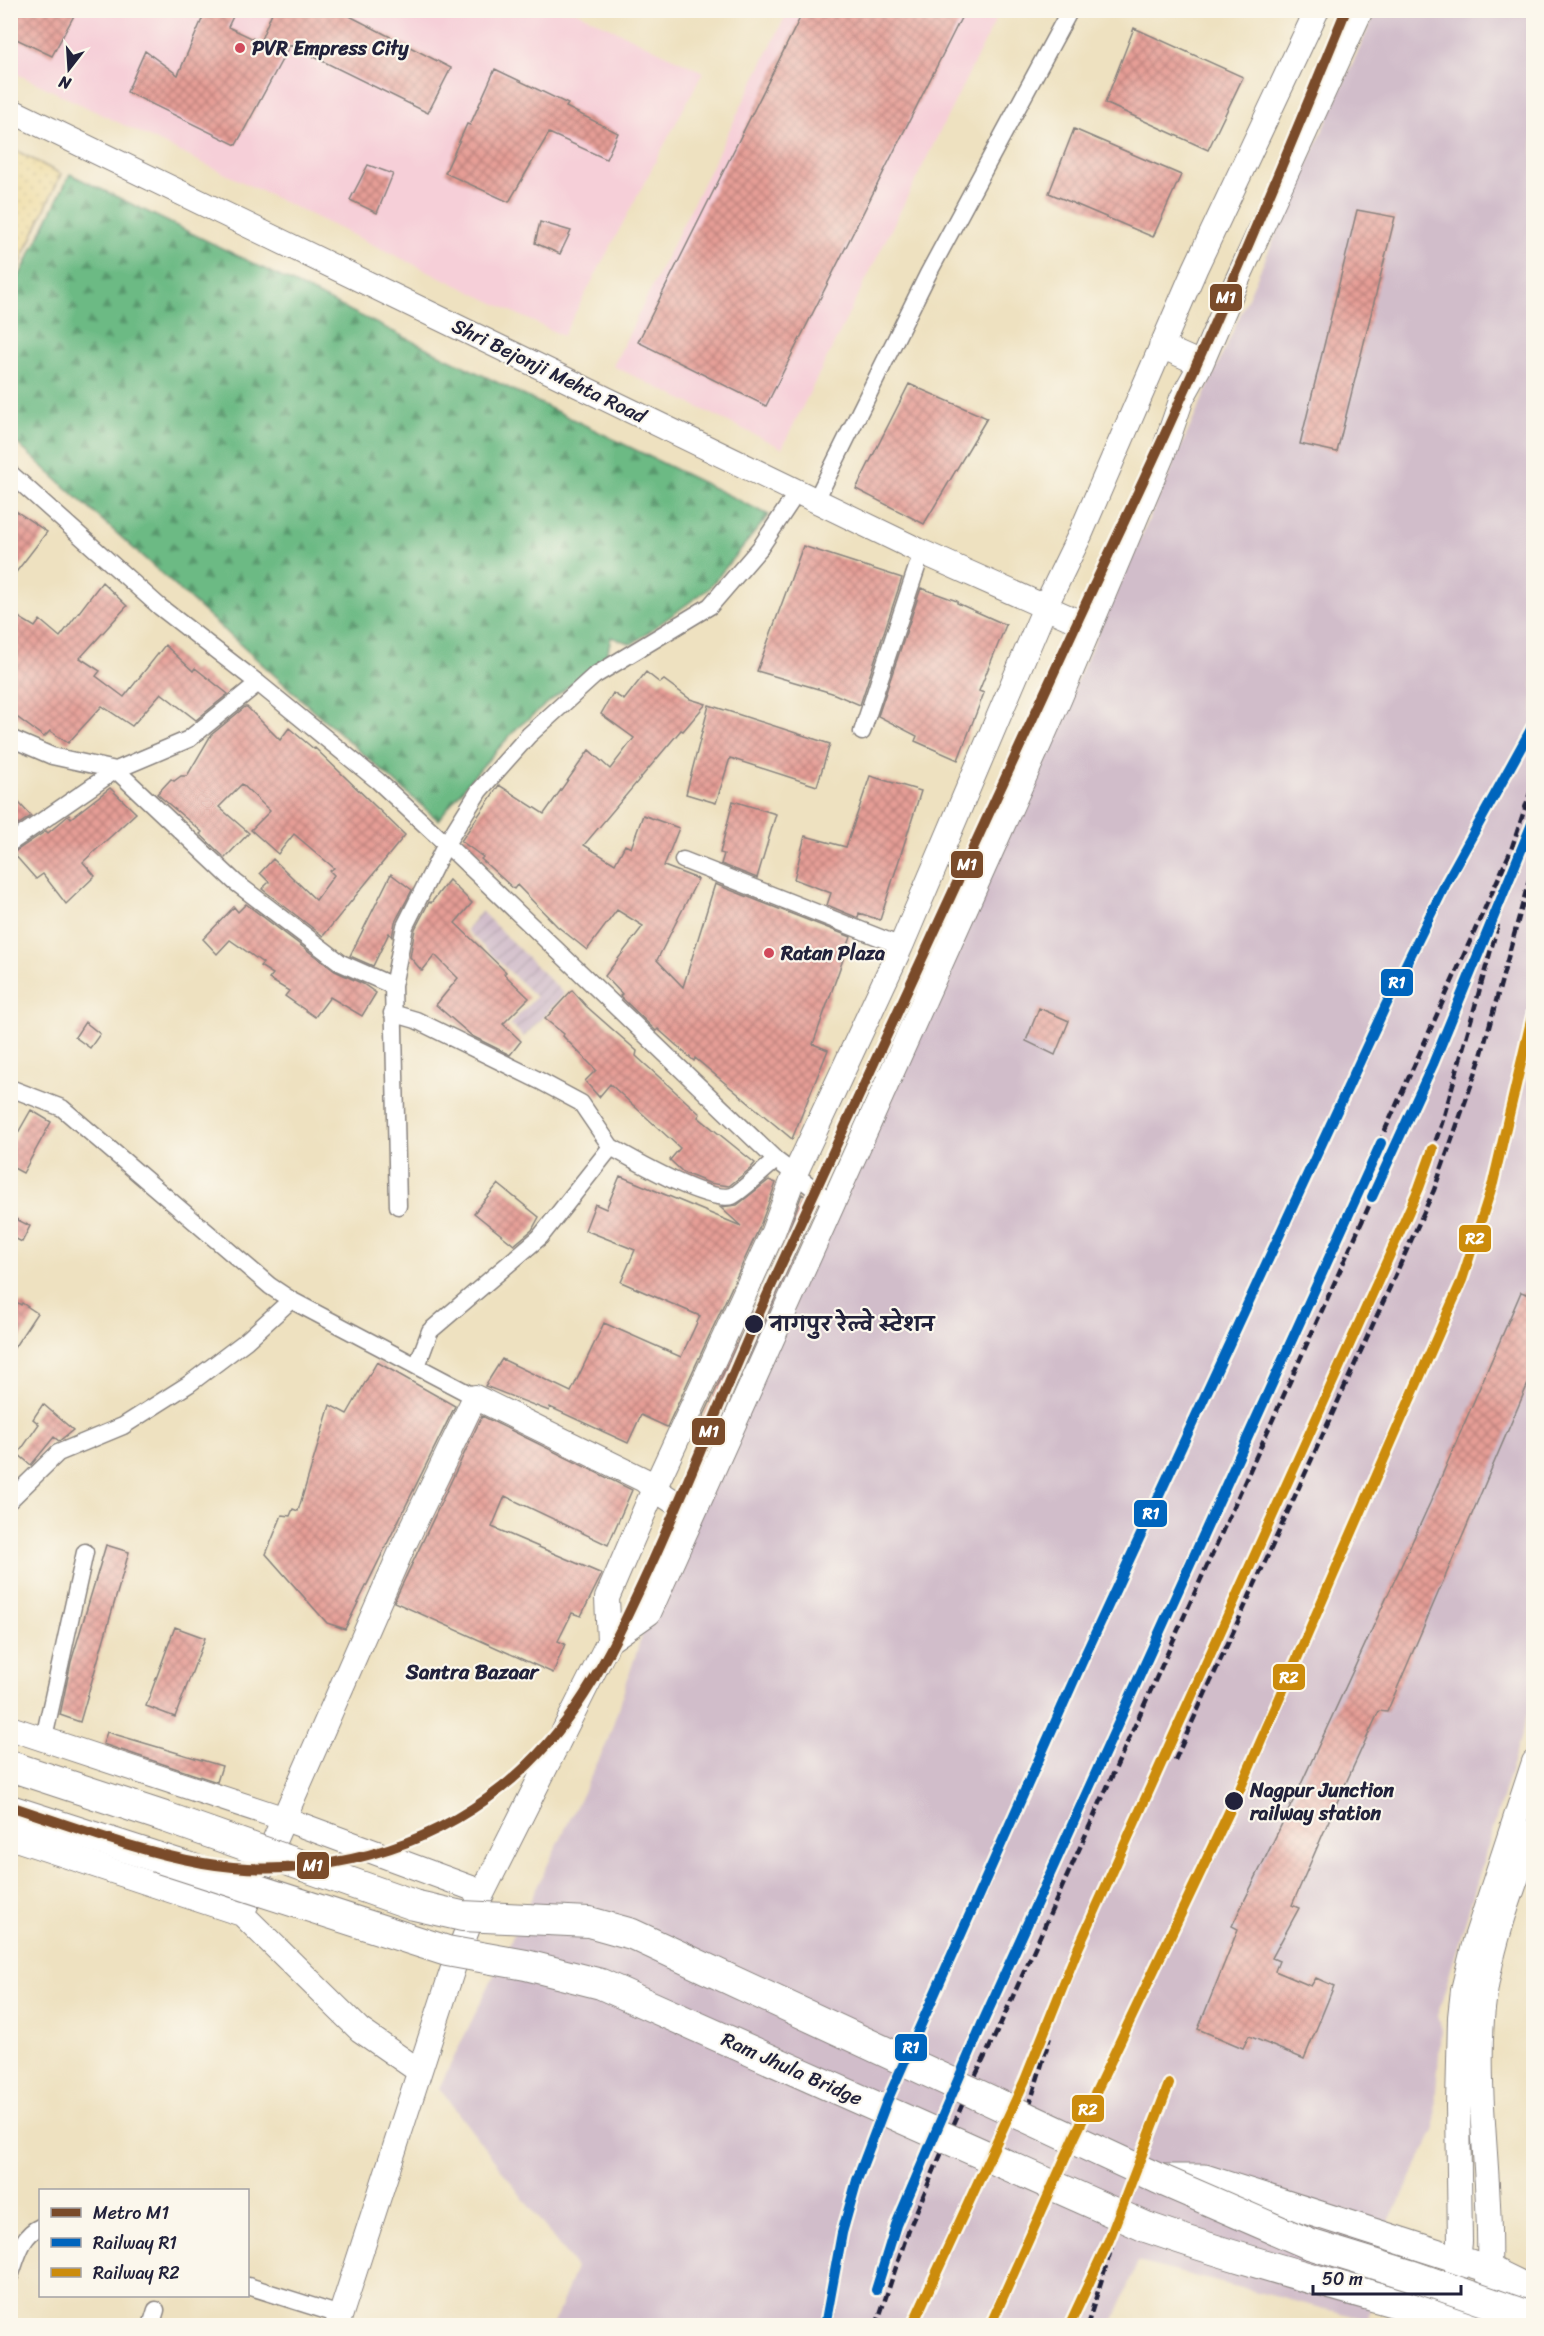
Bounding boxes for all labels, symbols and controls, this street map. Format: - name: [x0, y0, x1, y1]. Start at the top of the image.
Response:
- place label: PVR Empress City: [252, 31, 409, 66]
- north arrow: [39, 39, 99, 99]
- marker: PVR Empress City: [233, 41, 247, 55]
- text: N: [54, 67, 75, 99]
- line badge: M1: [1209, 283, 1243, 312]
- text: M1: [1215, 283, 1236, 312]
- street label: Shri Bejonji Mehta Road: [446, 309, 654, 434]
- line badge: M1: [950, 850, 984, 879]
- text: M1: [956, 850, 977, 879]
- place label: Ratan Plaza: [780, 936, 885, 971]
- marker: Ratan Plaza: [762, 946, 776, 960]
- line badge: R1: [1380, 968, 1414, 997]
- text: R1: [1388, 968, 1405, 997]
- line badge: R2: [1458, 1224, 1492, 1253]
- text: R2: [1465, 1224, 1485, 1253]
- place label: नागपुर रेल्वे स्टेशन: [768, 1307, 936, 1342]
- marker: नागपुर रेल्वे स्टेशन: [743, 1313, 765, 1335]
- line badge: M1: [691, 1417, 726, 1446]
- text: M1: [698, 1417, 719, 1446]
- line badge: R1: [1133, 1499, 1168, 1528]
- text: R1: [1142, 1499, 1159, 1528]
- district label: Santra Bazaar: [405, 1653, 541, 1691]
- line badge: R2: [1272, 1663, 1306, 1691]
- text: R2: [1279, 1663, 1299, 1692]
- place label: Nagpur Junction railway station: [1249, 1773, 1394, 1831]
- marker: Nagpur Junction railway station: [1223, 1790, 1245, 1812]
- line badge: M1: [296, 1851, 330, 1880]
- text: M1: [302, 1851, 323, 1880]
- street label: Ram Jhula Bridge: [716, 2022, 868, 2116]
- line badge: R1: [894, 2033, 928, 2062]
- text: R1: [902, 2033, 919, 2062]
- line badge: R2: [1071, 2094, 1105, 2123]
- text: R2: [1078, 2095, 1098, 2124]
- legend: [39, 2189, 249, 2297]
- text: Metro M1: [93, 2197, 169, 2229]
- text: Railway R1: [93, 2227, 177, 2259]
- text: Railway R2: [93, 2257, 180, 2289]
- scale bar: [1313, 2258, 1462, 2296]
- text: 50 m: [1322, 2263, 1363, 2295]

